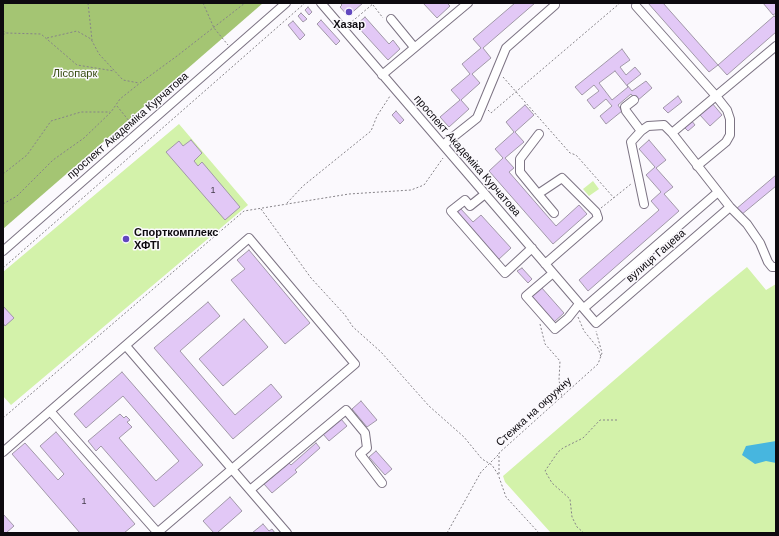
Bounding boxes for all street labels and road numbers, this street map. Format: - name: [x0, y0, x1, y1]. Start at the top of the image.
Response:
- street label: проспект Академіка Курчатова: [65, 70, 191, 182]
- street label: проспект Академіка Курчатова: [411, 93, 523, 219]
- street label: вулиця Гацева: [624, 227, 688, 285]
- street label: Стежка на окружну: [493, 375, 575, 449]

